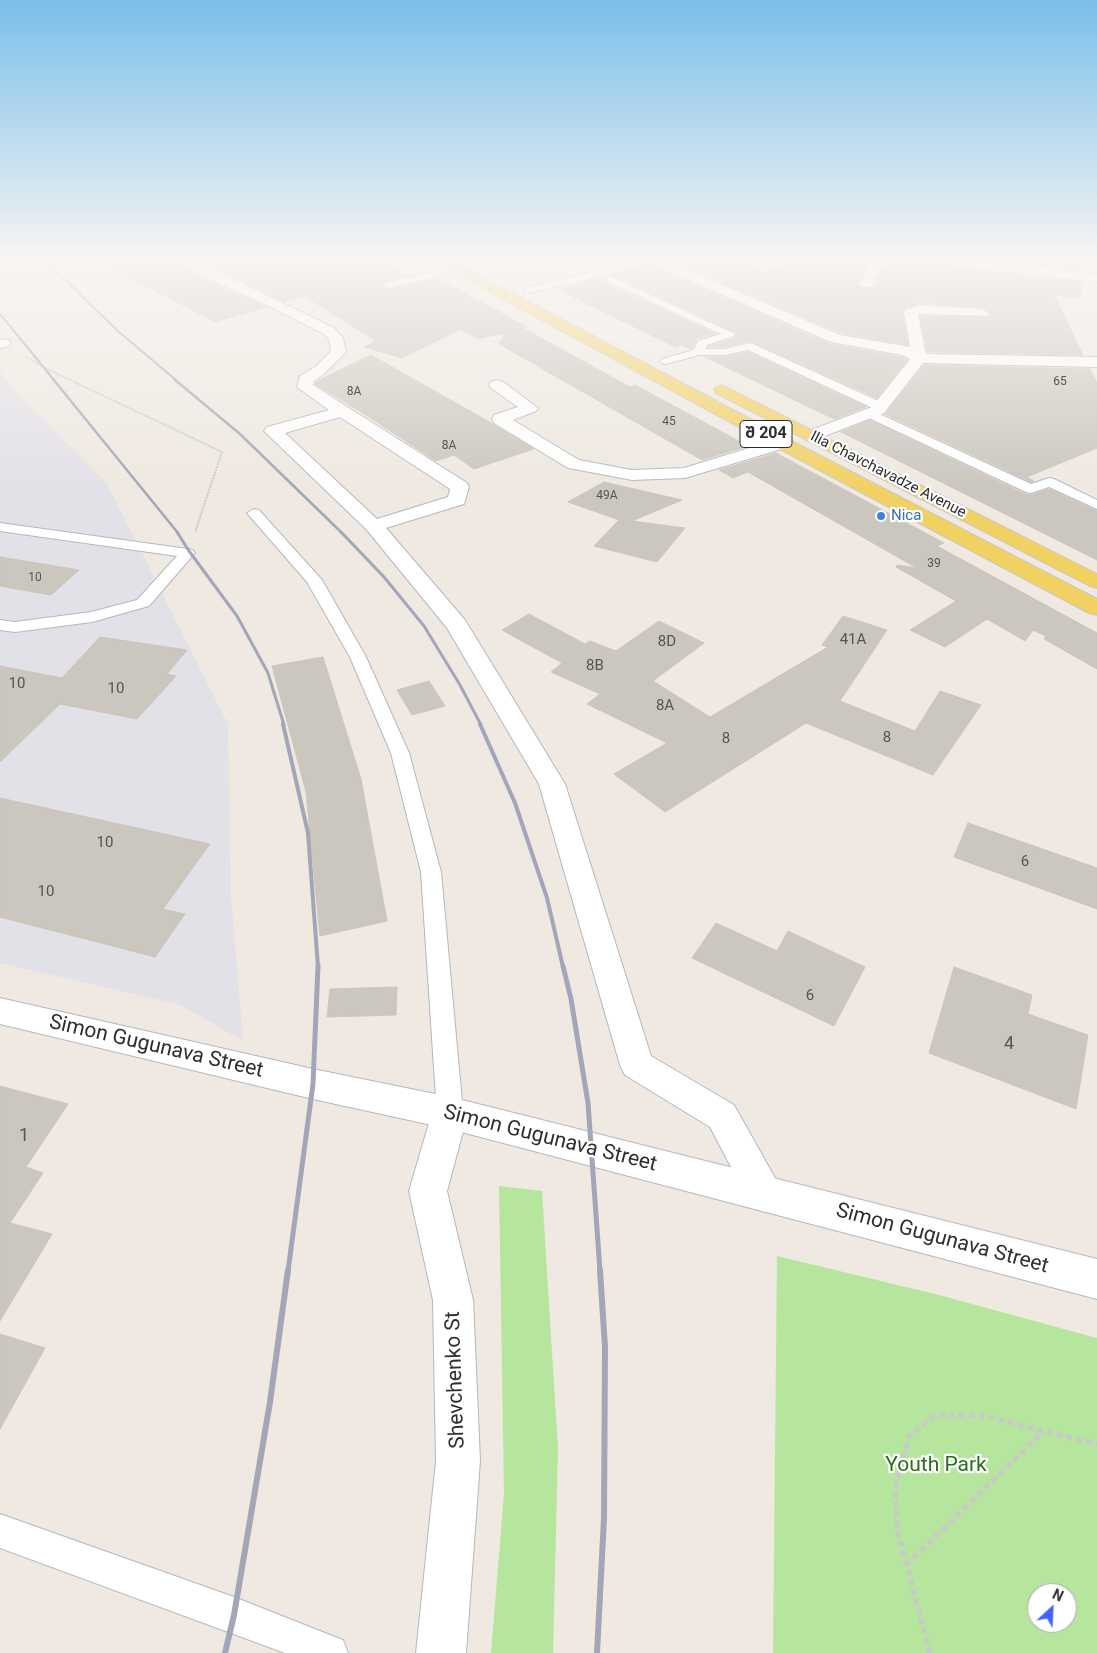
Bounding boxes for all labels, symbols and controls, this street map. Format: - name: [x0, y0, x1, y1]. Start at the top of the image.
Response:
- house number: 65: [1053, 375, 1067, 389]
- house number: 8A: [347, 385, 361, 399]
- house number: 45: [662, 415, 676, 429]
- road number: შ 204: [740, 420, 792, 448]
- street label: Ilia Chavchavadze Avenue: [807, 428, 969, 522]
- house number: 8A: [442, 439, 456, 453]
- house number: 49A: [596, 489, 618, 503]
- place label: Nica: [891, 507, 921, 525]
- marker: Nica: [875, 510, 887, 522]
- house number: 39: [927, 557, 941, 571]
- house number: 10: [28, 571, 42, 585]
- house number: 41A: [840, 631, 866, 649]
- house number: 8D: [658, 633, 676, 651]
- house number: 8B: [586, 657, 604, 675]
- house number: 10: [9, 675, 25, 693]
- house number: 10: [108, 680, 124, 698]
- house number: 8A: [656, 697, 674, 715]
- house number: 8: [883, 729, 891, 747]
- house number: 8: [722, 730, 730, 748]
- house number: 10: [97, 834, 113, 852]
- house number: 6: [1021, 853, 1029, 871]
- house number: 10: [38, 883, 54, 901]
- house number: 6: [806, 987, 814, 1005]
- street label: Simon Gugunava Street: [47, 1010, 265, 1084]
- house number: 4: [1004, 1033, 1014, 1055]
- street label: Simon Gugunava Street: [441, 1100, 659, 1178]
- house number: 1: [19, 1125, 29, 1147]
- street label: Simon Gugunava Street: [833, 1198, 1051, 1280]
- street label: Shevchenko St: [441, 1311, 471, 1449]
- park label: Youth Park: [885, 1453, 987, 1479]
- north arrow: [1027, 1583, 1077, 1633]
- text: N: [1050, 1586, 1066, 1605]

